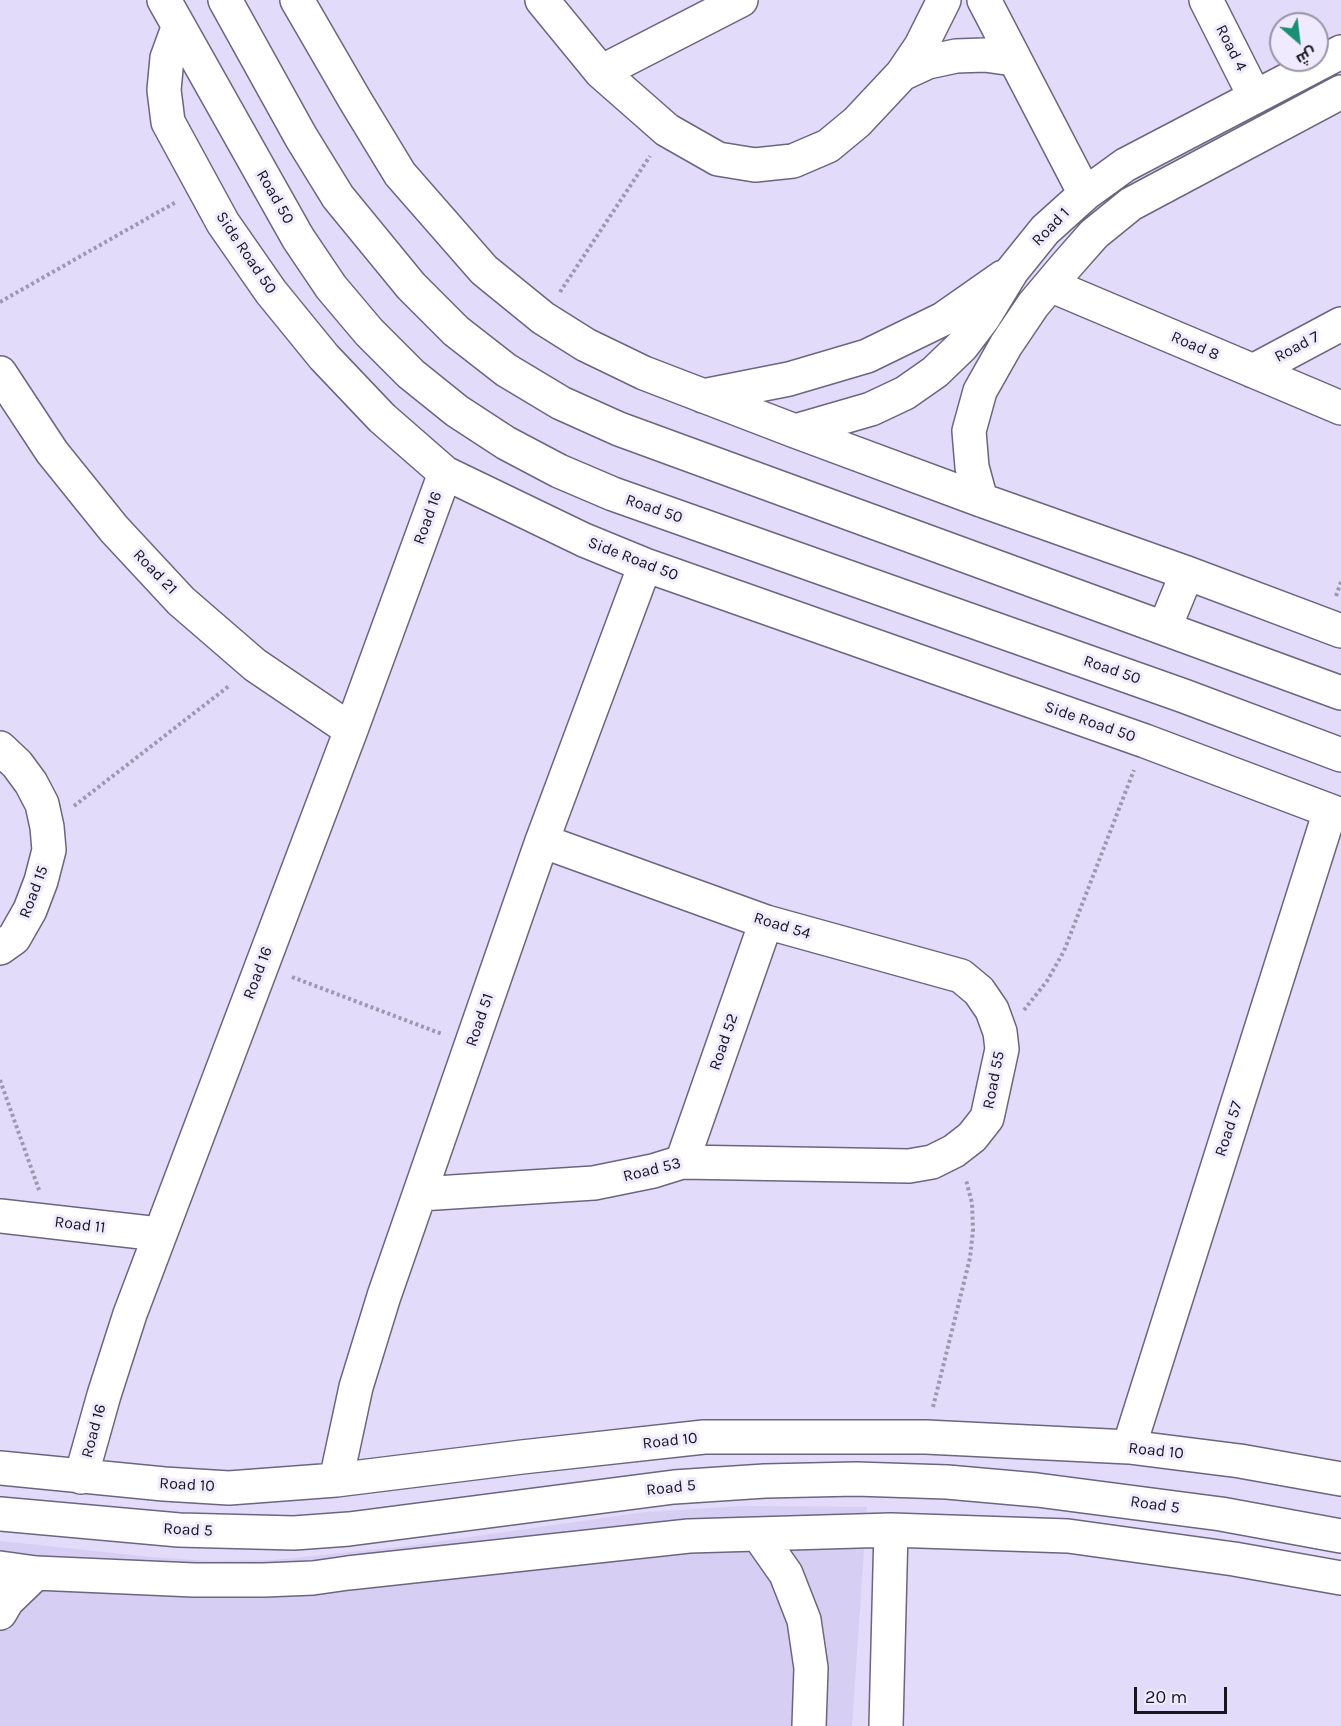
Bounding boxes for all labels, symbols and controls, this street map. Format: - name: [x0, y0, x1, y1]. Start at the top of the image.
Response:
- north arrow: [1269, 12, 1329, 72]
- street label: Road 4: [1211, 22, 1251, 74]
- text: ش: [1293, 43, 1320, 70]
- street label: Road 50: [252, 167, 298, 227]
- street label: Road 1: [1028, 204, 1074, 250]
- street label: Side Road 50: [211, 208, 281, 298]
- street label: Road 8: [1168, 327, 1222, 365]
- street label: Road 7: [1271, 327, 1323, 367]
- street label: Road 16: [410, 489, 446, 547]
- street label: Road 50: [623, 490, 685, 528]
- street label: Side Road 50: [585, 533, 681, 585]
- street label: Road 21: [129, 545, 181, 599]
- street label: Road 50: [1081, 651, 1143, 689]
- street label: Side Road 50: [1042, 697, 1138, 747]
- street label: Road 15: [15, 863, 53, 921]
- street label: Road 54: [751, 908, 813, 944]
- street label: Road 16: [239, 944, 277, 1002]
- street label: Road 51: [462, 991, 498, 1049]
- street label: Road 52: [705, 1011, 743, 1073]
- street label: Road 55: [979, 1049, 1009, 1111]
- street label: Road 57: [1211, 1099, 1247, 1159]
- street label: Road 53: [621, 1154, 683, 1186]
- street label: Road 11: [53, 1212, 107, 1238]
- street label: Road 16: [78, 1402, 110, 1460]
- street label: Road 10: [641, 1429, 699, 1453]
- street label: Road 10: [1127, 1439, 1185, 1463]
- street label: Road 10: [159, 1474, 215, 1496]
- street label: Road 5: [645, 1476, 697, 1500]
- street label: Road 5: [1129, 1492, 1181, 1518]
- street label: Road 5: [163, 1519, 213, 1541]
- scale bar: [1137, 1675, 1230, 1713]
- text: 20 m: [1145, 1686, 1187, 1708]

